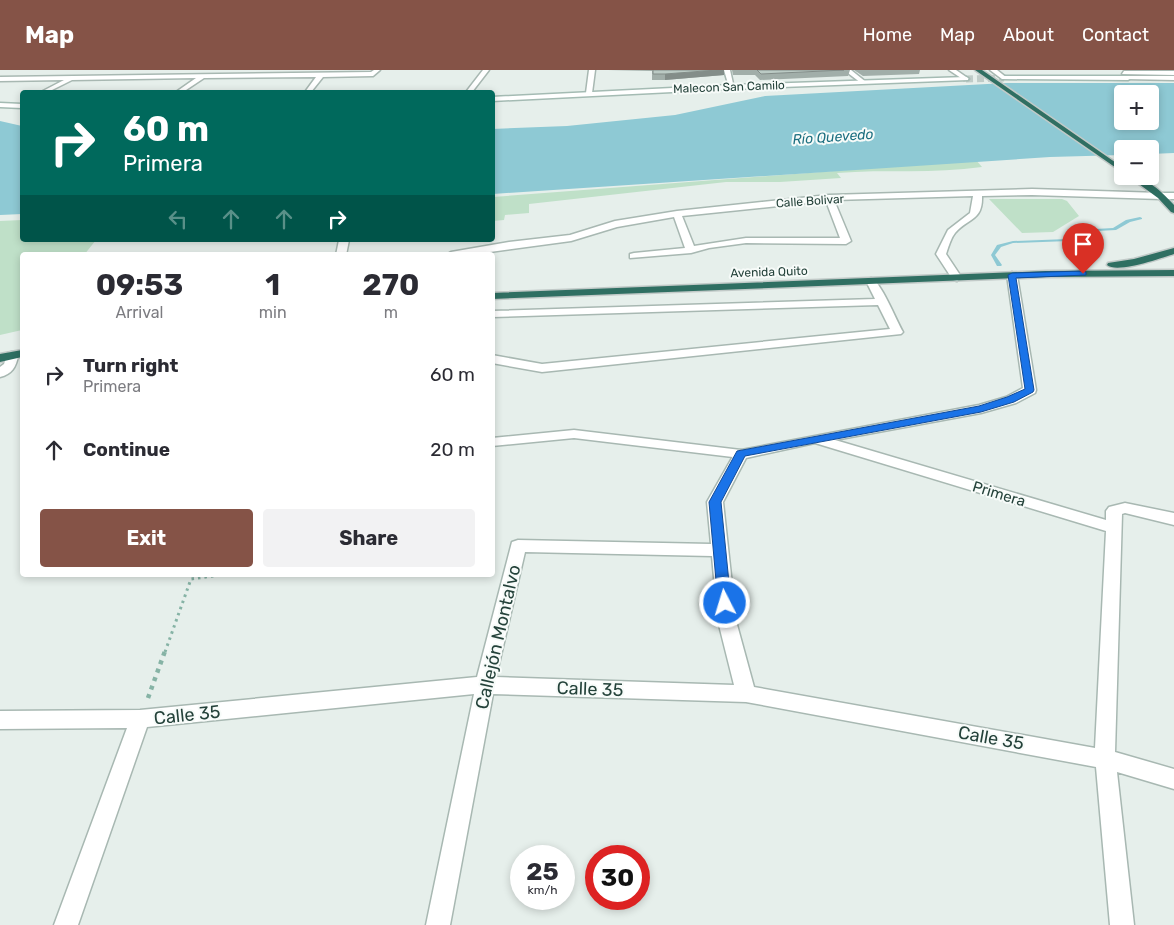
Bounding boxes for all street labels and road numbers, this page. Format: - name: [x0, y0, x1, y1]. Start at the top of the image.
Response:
- street label: Malecon San Camilo: [673, 78, 785, 96]
- street label: Calle Bolivar: [775, 192, 845, 210]
- street label: Avenida Quito: [730, 264, 808, 280]
- street label: Primera: [970, 477, 1028, 511]
- street label: Callejón Montalvo: [471, 563, 525, 711]
- street label: Calle 35: [556, 677, 624, 701]
- street label: Calle 35: [153, 701, 221, 729]
- street label: Calle 35: [956, 721, 1026, 755]

